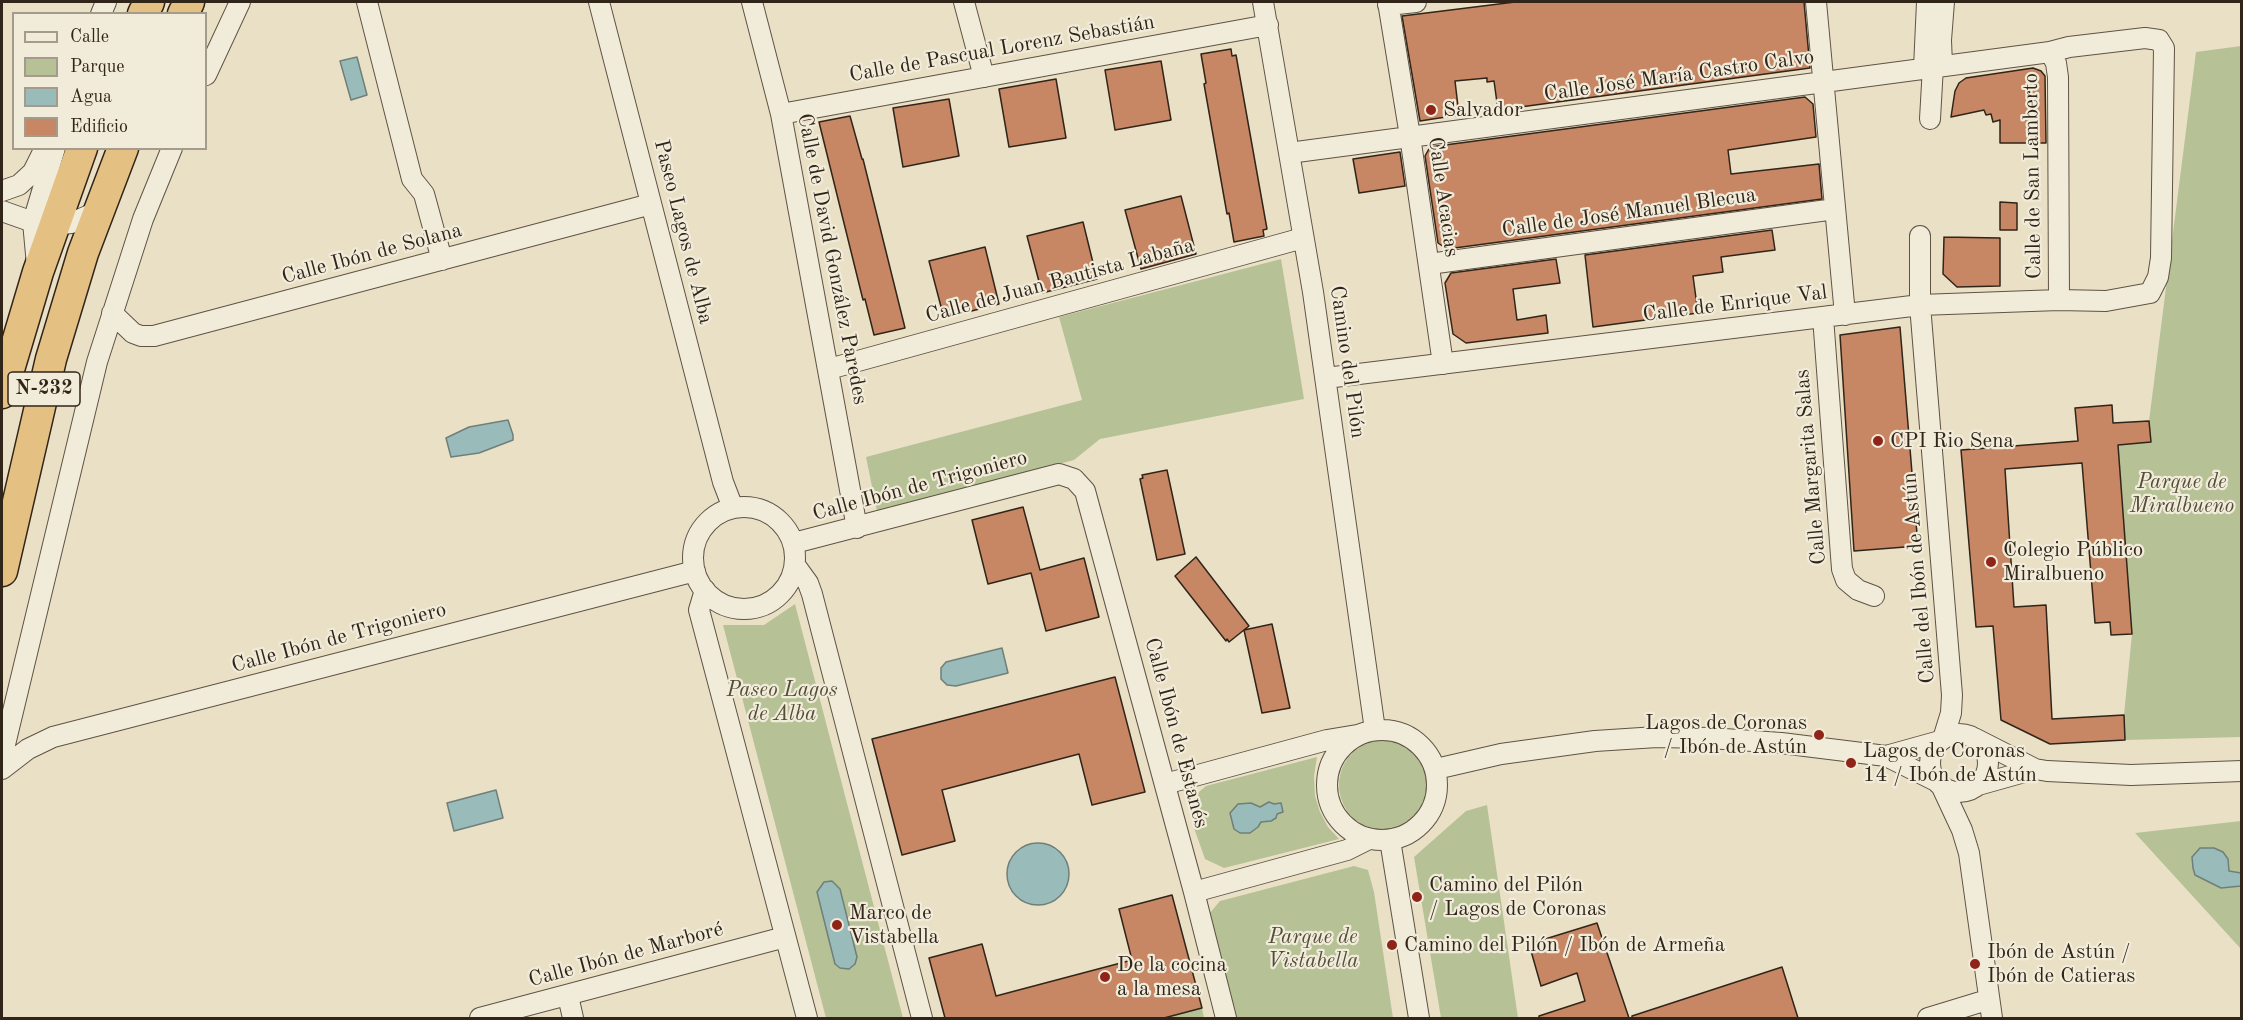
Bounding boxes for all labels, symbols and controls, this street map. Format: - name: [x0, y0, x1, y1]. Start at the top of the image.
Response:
- street label: Calle de Pascual Lorenz Sebastián: [847, 10, 1157, 88]
- legend: [12, 12, 207, 150]
- text: Calle: [70, 28, 109, 46]
- street label: Calle José María Castro Calvo: [1542, 45, 1816, 107]
- text: Parque: [70, 58, 125, 76]
- street label: Calle de San Lamberto: [2019, 73, 2047, 279]
- text: Agua: [70, 88, 112, 106]
- place label: Salvador: [1443, 97, 1523, 123]
- marker: Salvador: [1424, 103, 1438, 117]
- street label: Calle de David González Paredes: [791, 111, 873, 407]
- text: Edificio: [70, 118, 128, 136]
- street label: Calle Acacias: [1422, 135, 1464, 259]
- street label: Paseo Lagos de Alba: [648, 137, 718, 327]
- street label: Calle de José Manuel Blecua: [1500, 183, 1758, 243]
- street label: Calle Ibón de Solana: [279, 218, 465, 290]
- street label: Calle de Juan Bautista Labaña: [923, 233, 1197, 329]
- street label: Calle de Enrique Val: [1641, 280, 1829, 328]
- street label: Camino del Pilón: [1324, 284, 1370, 440]
- street label: Calle Margarita Salas: [1790, 368, 1832, 566]
- road number: N-232: [8, 372, 80, 406]
- place label: CPI Rio Sena: [1890, 428, 2014, 454]
- marker: CPI Rio Sena: [1871, 434, 1885, 448]
- street label: Calle Ibón de Trigoniero: [810, 445, 1030, 527]
- park label: Parque de Miralbueno: [2130, 469, 2234, 519]
- street label: Calle del Ibón de Astún: [1897, 471, 1941, 685]
- place label: Colegio Público Miralbueno: [2003, 537, 2143, 587]
- marker: Colegio Público Miralbueno: [1984, 555, 1998, 569]
- street label: Calle Ibón de Trigoniero: [229, 597, 449, 679]
- street label: Calle Ibón de Estanés: [1138, 635, 1214, 831]
- park label: Paseo Lagos de Alba: [726, 677, 838, 727]
- place label: Lagos de Coronas / Ibón de Astún: [1645, 710, 1807, 760]
- marker: Lagos de Coronas / Ibón de Astún: [1812, 728, 1826, 742]
- place label: Lagos de Coronas 14 / Ibón de Astún: [1863, 738, 2037, 788]
- marker: Lagos de Coronas 14 / Ibón de Astún: [1844, 756, 1858, 770]
- place label: Camino del Pilón / Lagos de Coronas: [1429, 872, 1606, 922]
- marker: Camino del Pilón / Lagos de Coronas: [1410, 890, 1424, 904]
- place label: Marco de Vistabella: [849, 900, 939, 950]
- street label: Calle Ibón de Marboré: [526, 917, 726, 993]
- marker: Marco de Vistabella: [830, 918, 844, 932]
- park label: Parque de Vistabella: [1267, 924, 1359, 974]
- place label: Camino del Pilón / Ibón de Armeña: [1404, 932, 1725, 958]
- marker: Camino del Pilón / Ibón de Armeña: [1385, 938, 1399, 952]
- place label: Ibón de Astún / Ibón de Catieras: [1987, 939, 2135, 989]
- place label: De la cocina a la mesa: [1117, 952, 1227, 1002]
- marker: Ibón de Astún / Ibón de Catieras: [1968, 957, 1982, 971]
- marker: De la cocina a la mesa: [1098, 970, 1112, 984]

